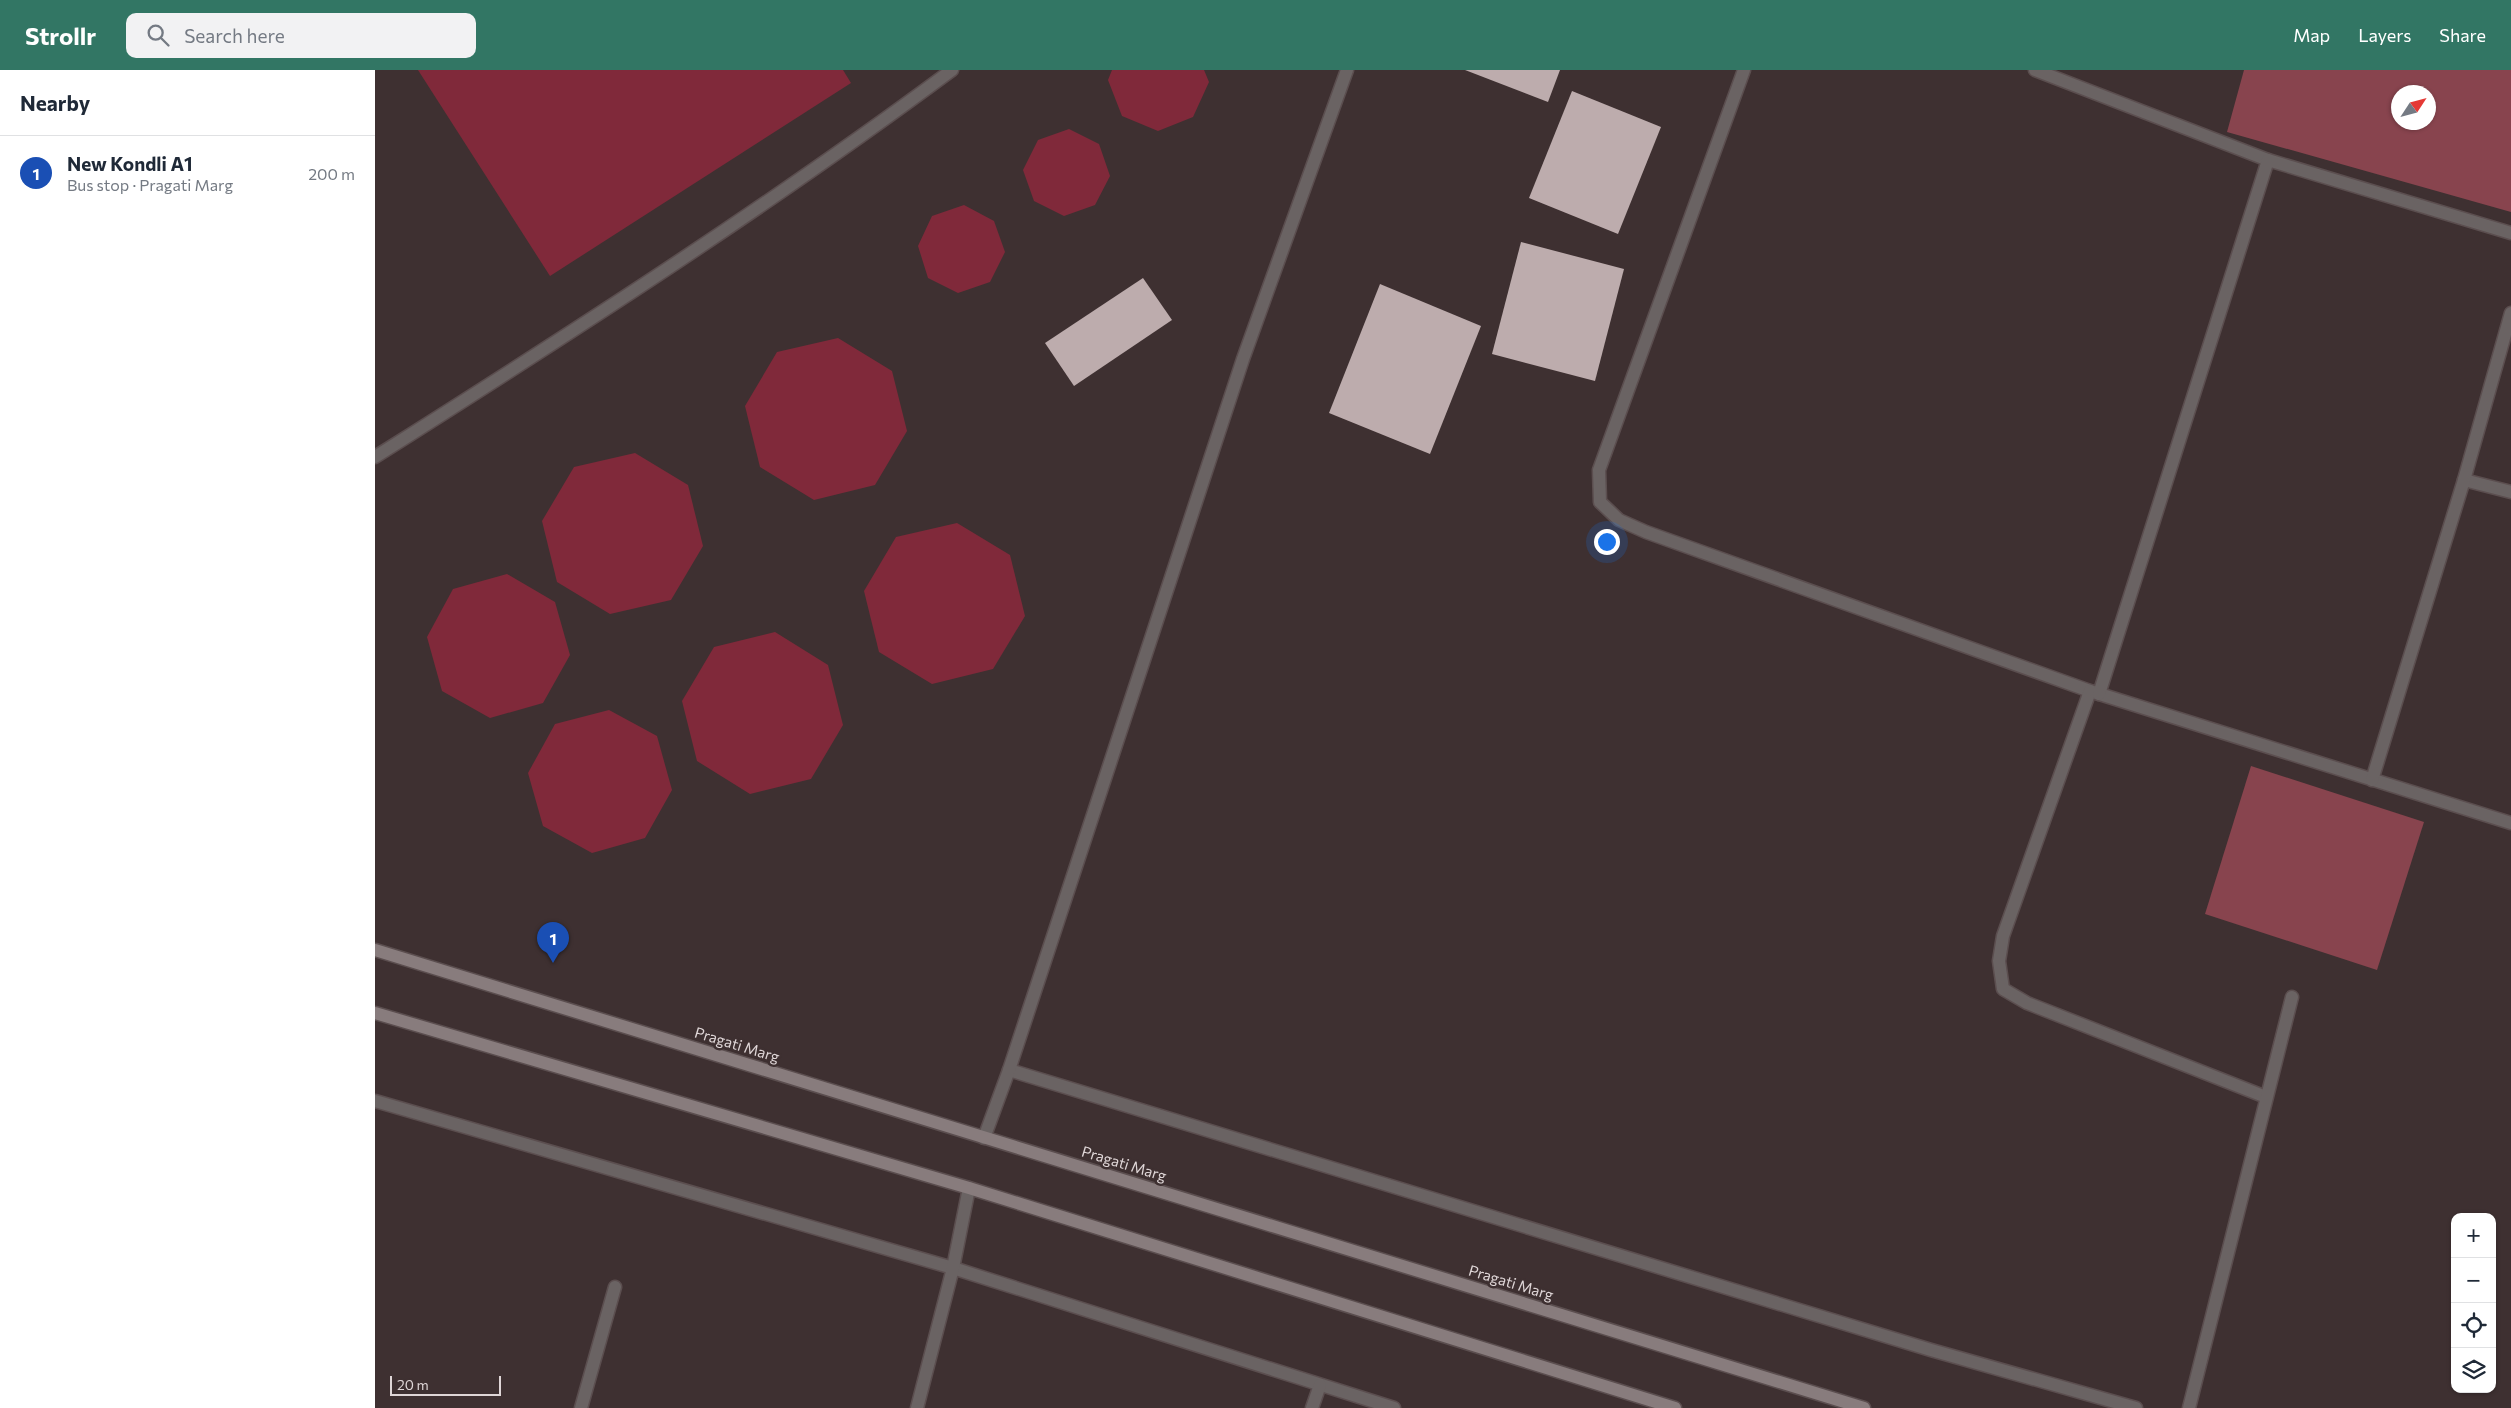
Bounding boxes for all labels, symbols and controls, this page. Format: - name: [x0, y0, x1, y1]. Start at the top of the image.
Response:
- search box: [126, 13, 476, 58]
- text: Strollr: [25, 21, 96, 50]
- icon: search: [144, 21, 172, 49]
- text: Search here: [184, 24, 285, 47]
- text: Map: [2293, 24, 2330, 46]
- text: Layers: [2358, 24, 2411, 46]
- text: Share: [2439, 24, 2486, 46]
- north arrow: [2391, 85, 2436, 130]
- text: Nearby: [20, 90, 90, 115]
- text: New Kondli A1: [67, 152, 193, 175]
- text: 1: [32, 164, 40, 183]
- text: 200 m: [308, 164, 355, 183]
- text: Bus stop · Pragati Marg: [67, 175, 233, 194]
- your location: [1594, 529, 1620, 555]
- pin: 1: [537, 922, 569, 963]
- street label: Pragati Marg: [693, 1023, 782, 1066]
- street label: Pragati Marg: [1080, 1142, 1169, 1185]
- map controls: [2451, 1213, 2496, 1393]
- button: +: [2451, 1213, 2496, 1258]
- button: −: [2451, 1258, 2496, 1303]
- street label: Pragati Marg: [1467, 1261, 1556, 1304]
- button: locate: [2451, 1303, 2496, 1348]
- button: layers: [2451, 1348, 2496, 1393]
- scale bar: [390, 1373, 501, 1396]
- text: 20 m: [397, 1376, 429, 1393]

